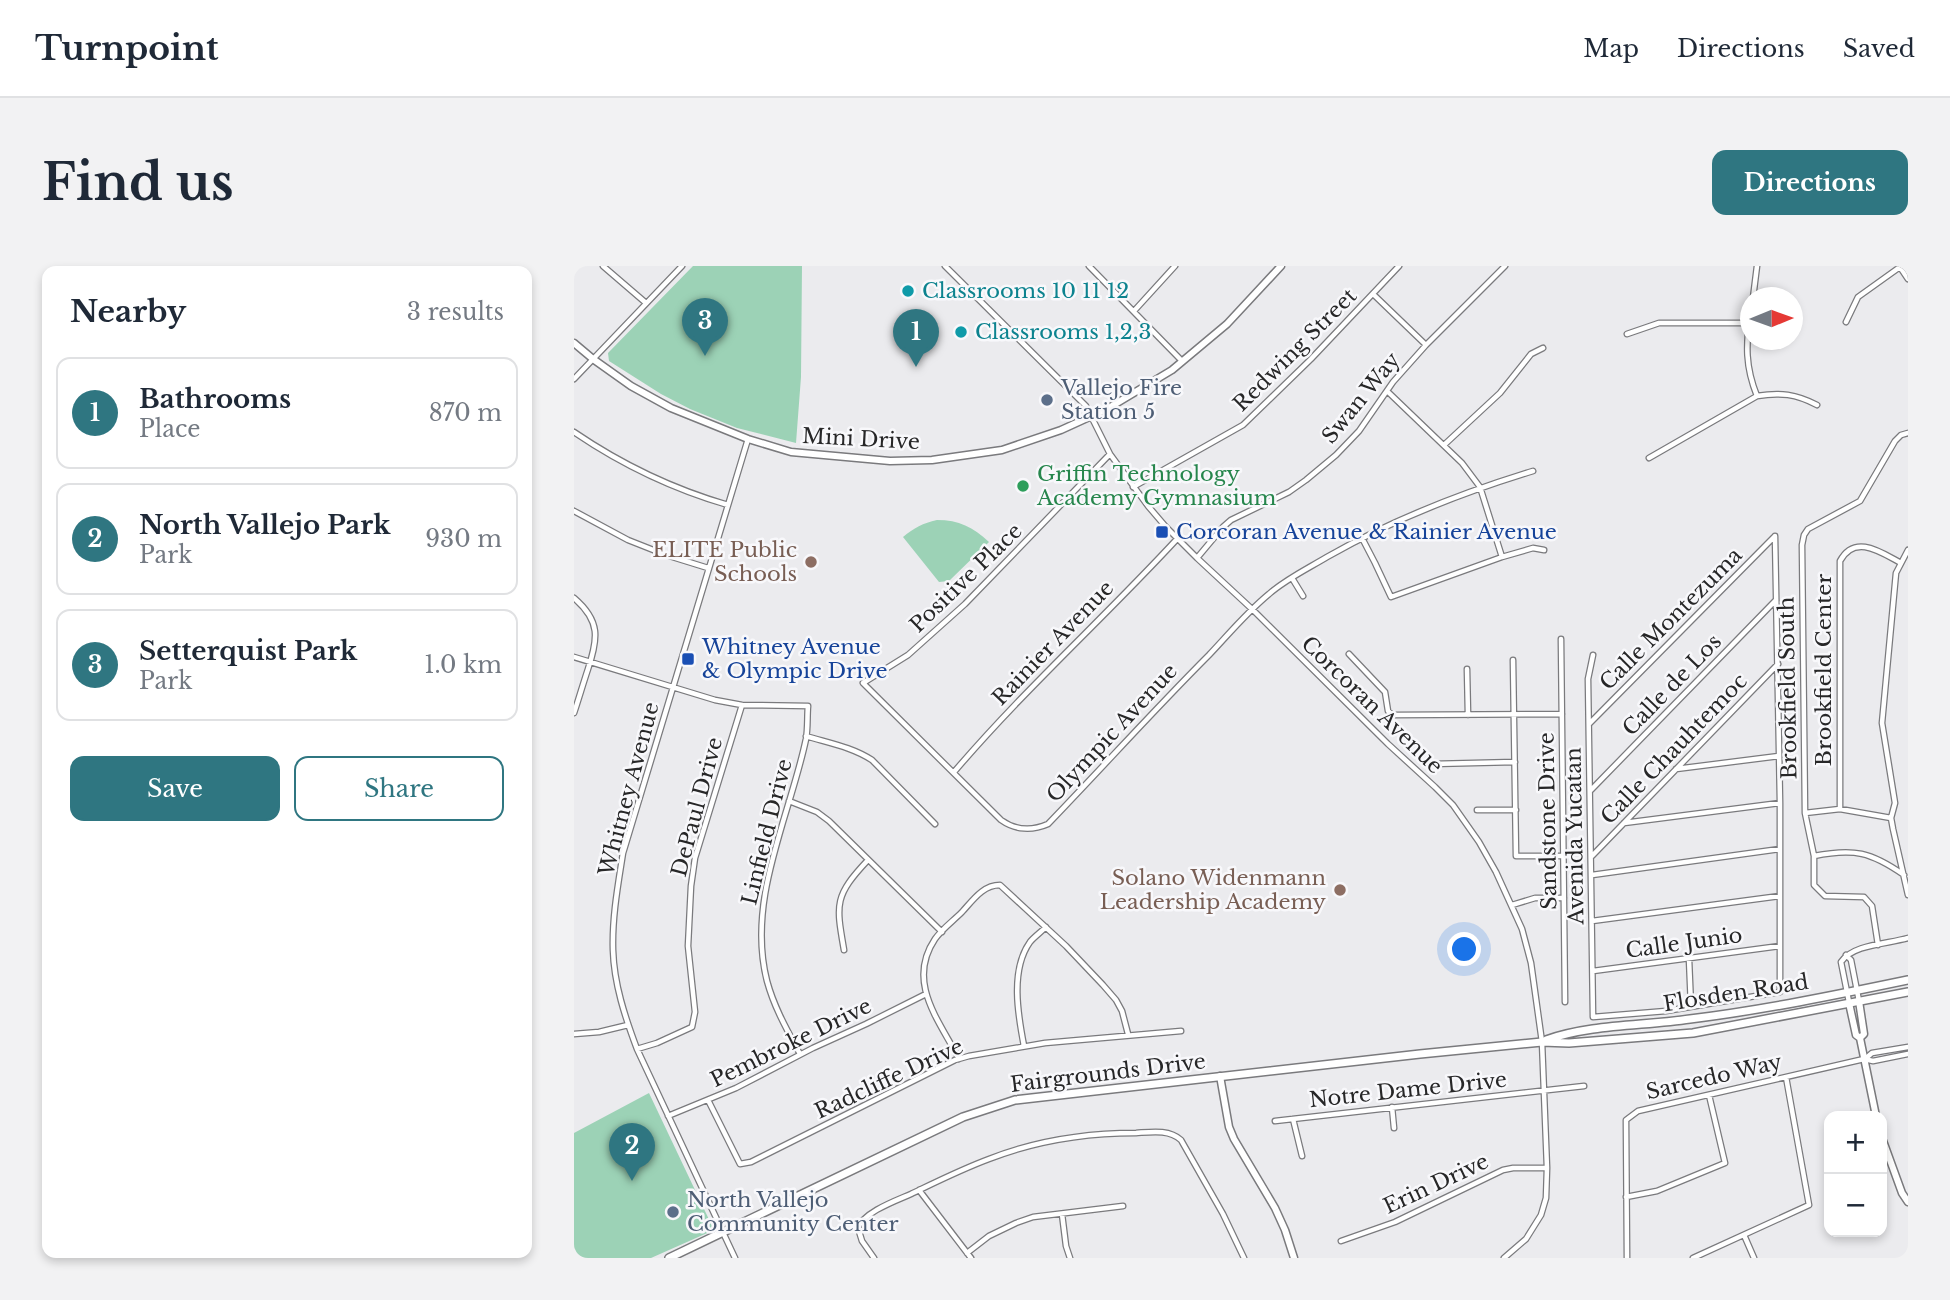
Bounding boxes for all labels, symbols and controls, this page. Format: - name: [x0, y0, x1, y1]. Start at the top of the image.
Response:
- text: Turnpoint: [35, 28, 219, 69]
- text: Map: [1583, 34, 1639, 63]
- text: Directions: [1677, 34, 1805, 63]
- text: Saved: [1843, 34, 1915, 63]
- button: Directions: [1712, 150, 1908, 215]
- text: Find us: [42, 152, 234, 213]
- place label: Classrooms 10 11 12: [922, 278, 1129, 304]
- marker: Classrooms 10 11 12: [900, 283, 916, 299]
- street label: Redwing Street: [1228, 283, 1362, 417]
- north arrow: [1740, 287, 1803, 350]
- text: Nearby: [70, 293, 186, 330]
- text: 3 results: [407, 298, 504, 326]
- pin: 3: [682, 298, 728, 356]
- pin: 1: [893, 309, 939, 367]
- place label: Classrooms 1,2,3: [975, 319, 1151, 345]
- marker: Classrooms 1,2,3: [953, 324, 969, 340]
- street label: Swan Way: [1316, 347, 1406, 449]
- place label: Vallejo Fire Station 5: [1060, 375, 1182, 425]
- text: Bathrooms: [139, 383, 291, 415]
- marker: Vallejo Fire Station 5: [1039, 392, 1055, 408]
- text: 1: [90, 399, 100, 427]
- text: 870 m: [429, 399, 502, 427]
- text: Place: [139, 415, 201, 443]
- street label: Mini Drive: [802, 423, 920, 455]
- place label: Griffin Technology Academy Gymnasium: [1036, 461, 1277, 511]
- marker: Griffin Technology Academy Gymnasium: [1015, 478, 1031, 494]
- text: North Vallejo Park: [139, 509, 391, 541]
- street label: Positive Place: [905, 518, 1027, 638]
- place label: Corcoran Avenue & Rainier Avenue: [1176, 519, 1557, 545]
- marker: Corcoran Avenue & Rainier Avenue: [1154, 524, 1170, 540]
- text: 2: [88, 525, 102, 553]
- text: 930 m: [425, 525, 502, 553]
- place label: ELITE Public Schools: [652, 537, 797, 587]
- text: Park: [139, 541, 192, 569]
- street label: Calle Montezuma: [1594, 542, 1748, 696]
- marker: ELITE Public Schools: [803, 554, 819, 570]
- street label: Brookfield Center: [1811, 574, 1837, 766]
- street label: Rainier Avenue: [987, 575, 1119, 711]
- street label: Brookfield South: [1773, 596, 1803, 780]
- street label: Calle de Los: [1617, 629, 1727, 741]
- street label: Corcoran Avenue: [1296, 631, 1448, 779]
- place label: Whitney Avenue & Olympic Drive: [701, 634, 887, 684]
- text: Setterquist Park: [139, 635, 357, 667]
- text: 3: [88, 651, 102, 679]
- text: 1.0 km: [424, 651, 502, 679]
- marker: Whitney Avenue & Olympic Drive: [680, 651, 696, 667]
- street label: Olympic Avenue: [1041, 658, 1183, 808]
- text: Park: [139, 667, 192, 695]
- street label: Calle Chauhtemoc: [1595, 668, 1753, 830]
- street label: Whitney Avenue: [593, 699, 665, 880]
- street label: Sandstone Drive: [1533, 732, 1563, 910]
- street label: DePaul Drive: [666, 734, 728, 880]
- street label: Avenida Yucatan: [1560, 747, 1590, 926]
- button: Save: [70, 756, 280, 821]
- button: Share: [294, 756, 504, 821]
- street label: Linfield Drive: [736, 756, 798, 908]
- place label: Solano Widenmann Leadership Academy: [1100, 865, 1327, 915]
- marker: Solano Widenmann Leadership Academy: [1332, 882, 1348, 898]
- street label: Calle Junio: [1624, 922, 1744, 964]
- your location: [1447, 932, 1481, 966]
- street label: Flosden Road: [1661, 969, 1811, 1017]
- street label: Pembroke Drive: [706, 993, 876, 1093]
- street label: Radcliffe Drive: [811, 1033, 967, 1125]
- street label: Fairgrounds Drive: [1009, 1048, 1207, 1098]
- street label: Sarcedo Way: [1643, 1049, 1785, 1105]
- street label: Notre Dame Drive: [1308, 1067, 1508, 1113]
- map controls: [1824, 1111, 1887, 1237]
- button: +: [1824, 1111, 1887, 1174]
- pin: 2: [609, 1123, 655, 1181]
- street label: Erin Drive: [1379, 1148, 1493, 1220]
- button: −: [1824, 1174, 1887, 1237]
- place label: North Vallejo Community Center: [687, 1187, 898, 1237]
- marker: North Vallejo Community Center: [665, 1204, 681, 1220]

